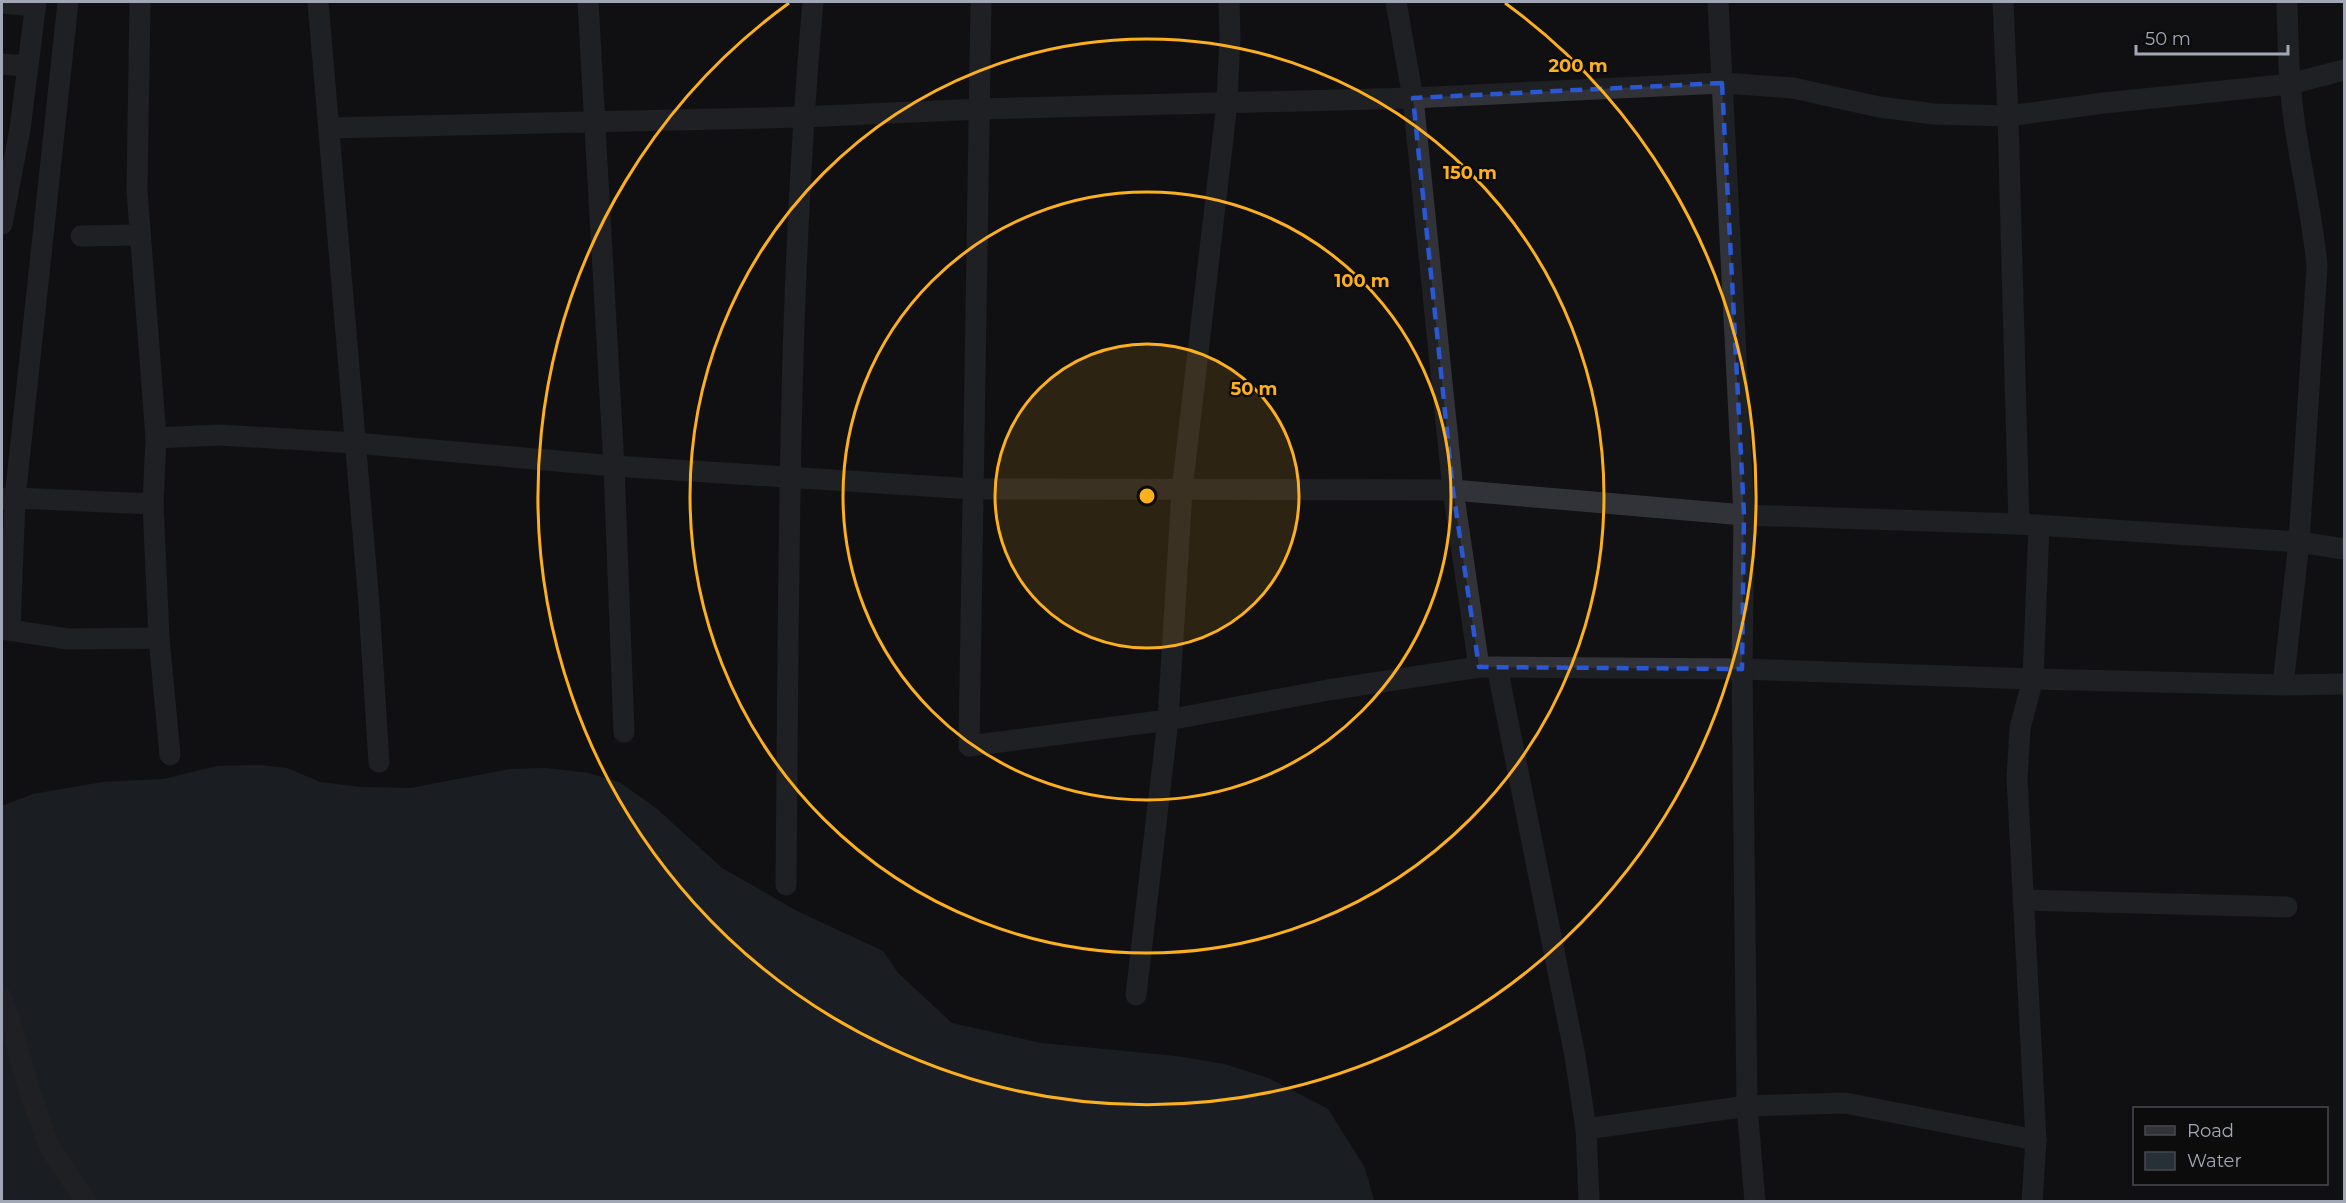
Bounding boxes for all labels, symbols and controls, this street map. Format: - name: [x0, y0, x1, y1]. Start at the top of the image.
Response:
- scale bar: [2136, 18, 2288, 56]
- text: 50 m: [2145, 28, 2191, 50]
- text: 200 m: [1548, 55, 1608, 77]
- text: 150 m: [1443, 162, 1497, 184]
- text: 100 m: [1334, 270, 1390, 292]
- text: 50 m: [1231, 378, 1277, 400]
- centre of rings: [1137, 486, 1157, 506]
- legend: [2133, 1107, 2328, 1185]
- text: Road: [2187, 1120, 2234, 1142]
- text: Water: [2187, 1150, 2242, 1172]

